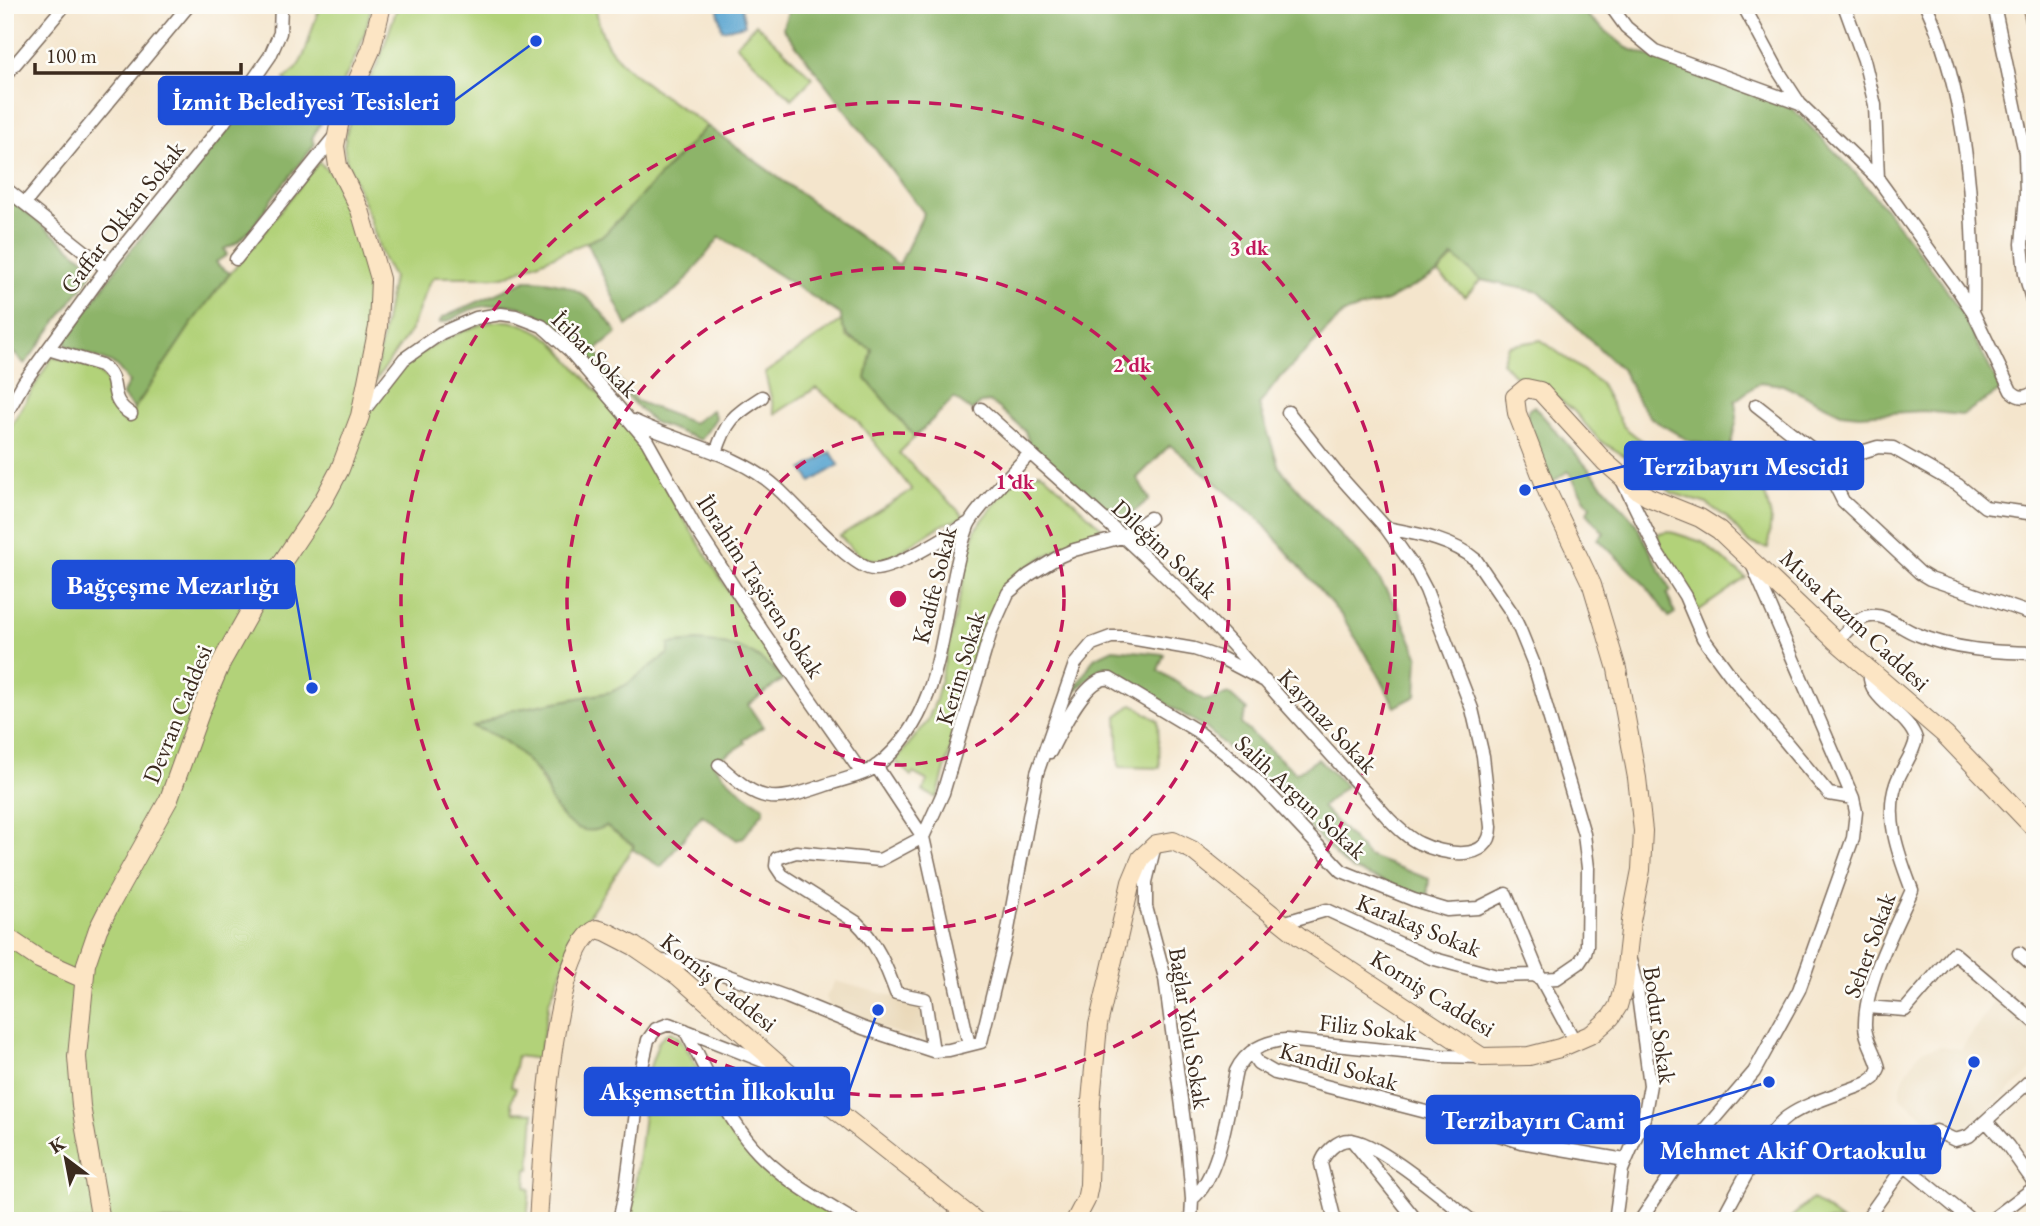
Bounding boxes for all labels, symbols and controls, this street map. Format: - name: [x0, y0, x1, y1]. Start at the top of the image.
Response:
- scale bar: [35, 32, 242, 76]
- text: 100 m: [46, 42, 97, 69]
- callout: İzmit Belediyesi Tesisleri: [159, 77, 454, 124]
- text: İzmit Belediyesi Tesisleri: [172, 84, 440, 118]
- street label: Gaffar Okkan Sokak: [53, 134, 192, 300]
- text: 3 dk: [1229, 234, 1269, 261]
- street label: İtibar Sokak: [545, 304, 646, 405]
- text: 2 dk: [1112, 351, 1152, 378]
- callout: Terzibayırı Mescidi: [1625, 442, 1863, 489]
- text: Terzibayırı Mescidi: [1639, 449, 1849, 483]
- text: 1 dk: [995, 468, 1035, 495]
- street label: İbrahim Taşören Sokak: [690, 489, 832, 684]
- street label: Dileğim Sokak: [1106, 492, 1225, 606]
- street label: Kadife Sokak: [904, 522, 964, 647]
- street label: Musa Kazım Caddesi: [1773, 542, 1937, 698]
- callout: Bağçeşme Mezarlığı: [53, 561, 294, 608]
- text: Bağçeşme Mezarlığı: [67, 568, 280, 602]
- centre of rings: [886, 587, 910, 611]
- street label: Kerim Sokak: [928, 606, 992, 729]
- street label: Devran Caddesi: [135, 640, 219, 788]
- street label: Kaymaz Sokak: [1271, 662, 1385, 781]
- street label: Salih Argun Sokak: [1228, 728, 1374, 867]
- street label: Karakaş Sokak: [1352, 886, 1487, 964]
- street label: Seher Sokak: [1836, 887, 1903, 1002]
- street label: Korniş Caddesi: [654, 926, 784, 1039]
- street label: Korniş Caddesi: [1365, 942, 1501, 1044]
- street label: Bağlar Yolu Sokak: [1162, 945, 1218, 1112]
- street label: Bodur Sokak: [1636, 964, 1684, 1086]
- street label: Filiz Sokak: [1317, 1006, 1419, 1048]
- street label: Kandil Sokak: [1276, 1034, 1403, 1098]
- callout: Akşemsettin İlkokulu: [585, 1068, 849, 1115]
- text: Akşemsettin İlkokulu: [598, 1074, 835, 1108]
- callout: Terzibayırı Cami: [1427, 1096, 1639, 1143]
- text: Terzibayırı Cami: [1441, 1103, 1625, 1137]
- north arrow: [32, 1124, 102, 1194]
- callout: Mehmet Akif Ortaokulu: [1645, 1126, 1940, 1173]
- text: K: [44, 1130, 70, 1159]
- text: Mehmet Akif Ortaokulu: [1660, 1133, 1927, 1167]

